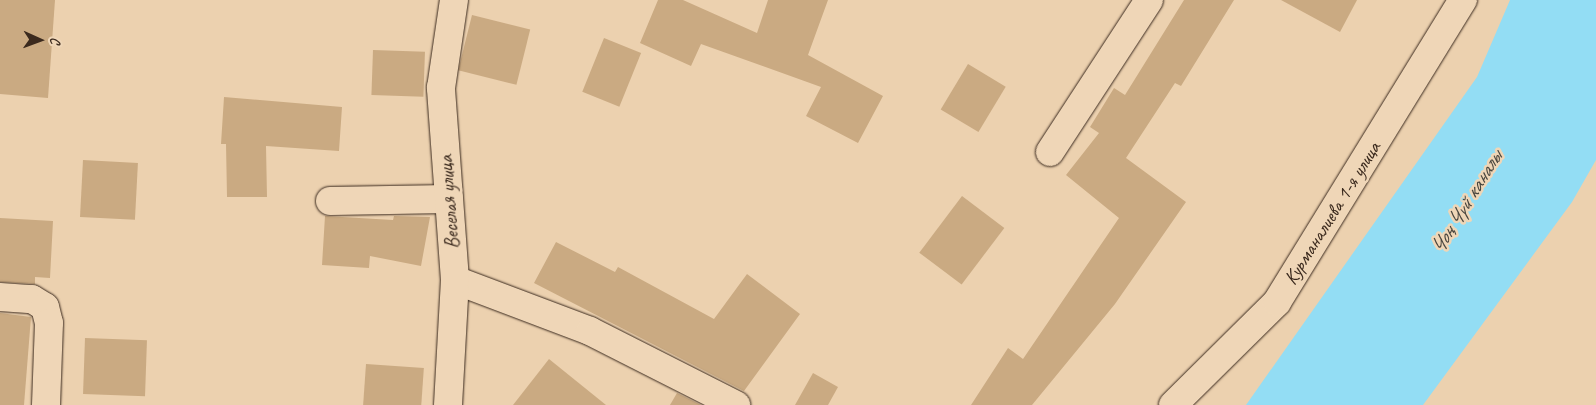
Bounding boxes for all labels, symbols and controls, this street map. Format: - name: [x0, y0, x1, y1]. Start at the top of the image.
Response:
- north arrow: [15, 15, 65, 65]
- text: С: [47, 37, 64, 44]
- street label: Курманалиева 1-я улица: [1278, 137, 1386, 289]
- water label: Чоң Чүй каналы: [1425, 146, 1507, 258]
- street label: Веселая улица: [434, 154, 464, 250]

